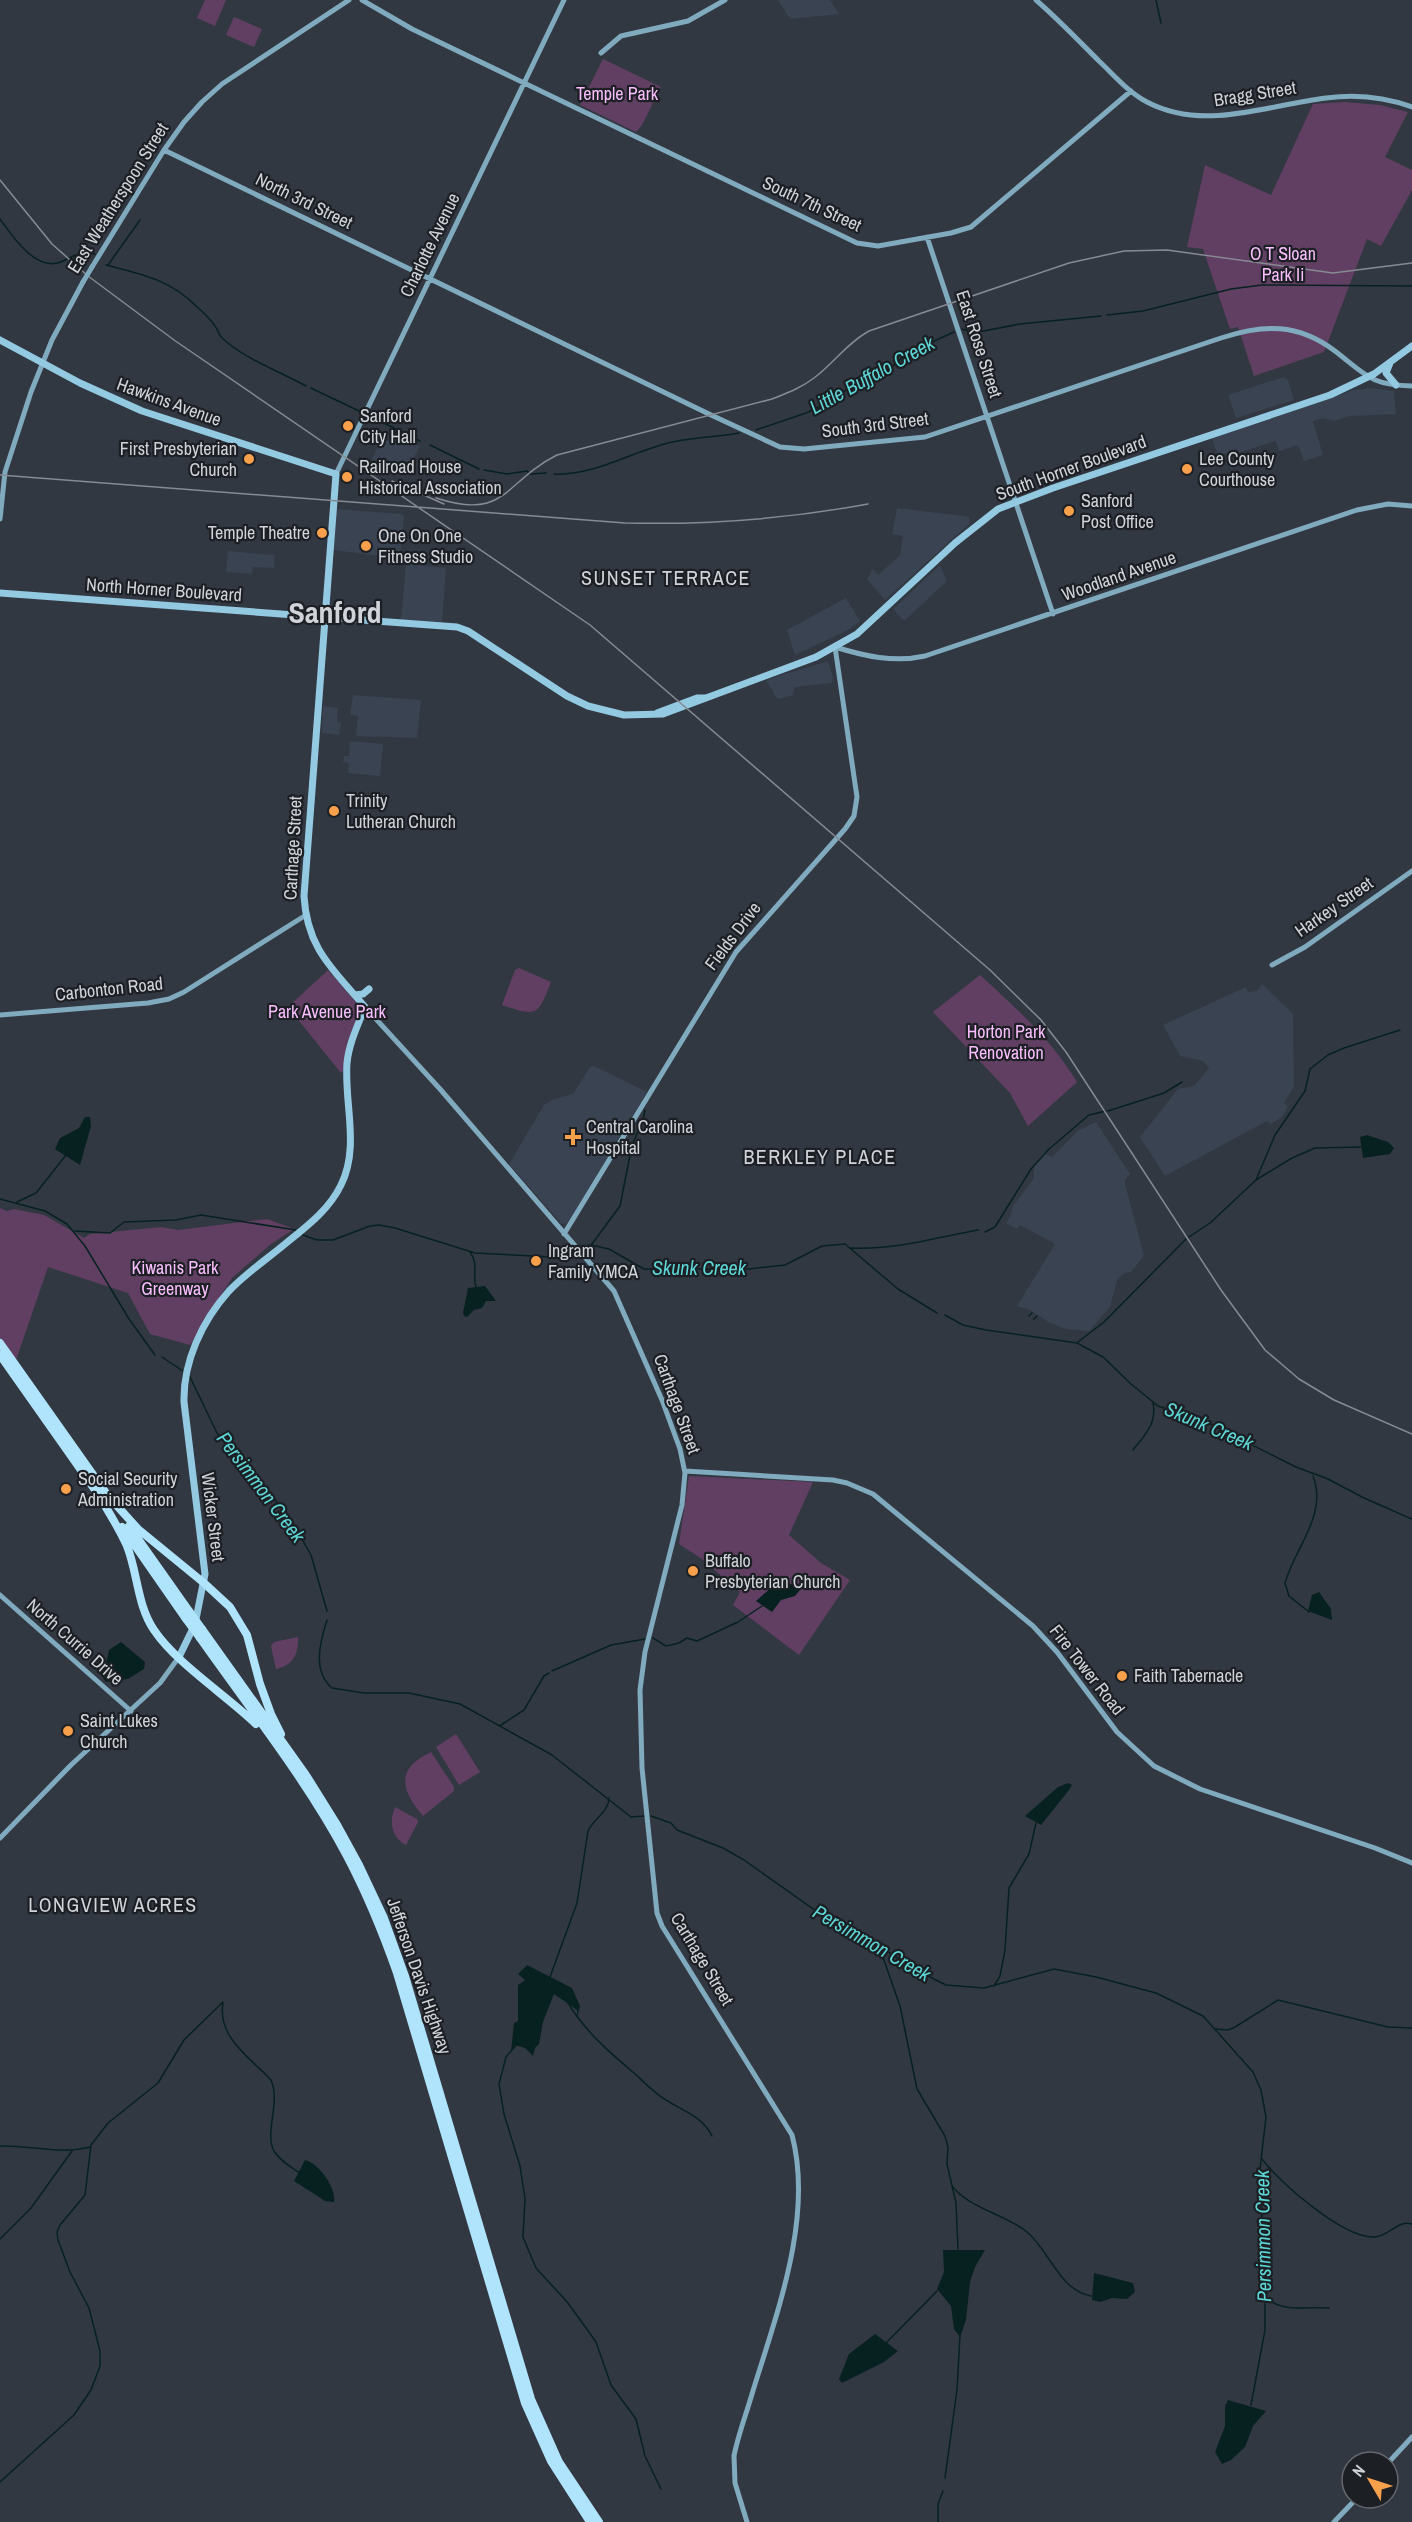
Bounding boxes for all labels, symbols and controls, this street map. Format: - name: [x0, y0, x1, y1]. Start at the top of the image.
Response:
- street label: Bragg Street: [1212, 75, 1298, 112]
- park label: Temple Park: [576, 81, 659, 106]
- street label: East Weatherspoon Street: [61, 118, 174, 278]
- street label: North 3rd Street: [252, 166, 357, 235]
- street label: South 7th Street: [759, 170, 866, 237]
- street label: Charlotte Avenue: [394, 189, 466, 301]
- park label: O T Sloan Park Ii: [1250, 241, 1316, 287]
- street label: East Rose Street: [950, 287, 1009, 401]
- water label: Little Buffalo Creek: [804, 329, 940, 420]
- street label: Hawkins Avenue: [113, 371, 225, 432]
- place label: Sanford City Hall: [360, 403, 416, 449]
- street label: South 3rd Street: [820, 406, 930, 443]
- marker: Sanford City Hall: [341, 419, 355, 433]
- street label: South Horner Boulevard: [992, 429, 1150, 506]
- place label: First Presbyterian Church: [120, 436, 237, 482]
- place label: Lee County Courthouse: [1199, 446, 1275, 492]
- marker: First Presbyterian Church: [242, 452, 256, 466]
- place label: Railroad House Historical Association: [359, 454, 502, 500]
- marker: Lee County Courthouse: [1180, 462, 1194, 476]
- marker: Railroad House Historical Association: [340, 470, 354, 484]
- place label: Sanford Post Office: [1081, 488, 1154, 534]
- marker: Sanford Post Office: [1062, 504, 1076, 518]
- place label: Temple Theatre: [208, 520, 310, 545]
- place label: One On One Fitness Studio: [378, 523, 473, 569]
- marker: Temple Theatre: [315, 526, 329, 540]
- marker: One On One Fitness Studio: [359, 539, 373, 553]
- street label: Woodland Avenue: [1058, 544, 1179, 607]
- district label: SUNSET TERRACE: [581, 564, 751, 591]
- street label: North Horner Boulevard: [85, 572, 243, 607]
- district label: Sanford: [289, 592, 381, 632]
- place label: Trinity Lutheran Church: [346, 788, 456, 834]
- street label: Carthage Street: [277, 795, 308, 901]
- marker: Trinity Lutheran Church: [327, 804, 341, 818]
- street label: Harkey Street: [1290, 870, 1378, 943]
- street label: Fields Drive: [699, 896, 767, 975]
- street label: Carbonton Road: [54, 970, 164, 1007]
- park label: Park Avenue Park: [268, 999, 387, 1024]
- park label: Horton Park Renovation: [967, 1019, 1046, 1065]
- place label: Central Carolina Hospital: [586, 1114, 693, 1160]
- marker: Central Carolina Hospital: [564, 1128, 582, 1146]
- district label: BERKLEY PLACE: [743, 1143, 897, 1170]
- place label: Ingram Family YMCA: [548, 1238, 638, 1284]
- marker: Ingram Family YMCA: [529, 1254, 543, 1268]
- water label: Skunk Creek: [652, 1254, 747, 1281]
- park label: Kiwanis Park Greenway: [132, 1255, 219, 1301]
- street label: Carthage Street: [648, 1351, 707, 1457]
- water label: Skunk Creek: [1161, 1395, 1258, 1457]
- water label: Persimmon Creek: [211, 1426, 312, 1548]
- place label: Social Security Administration: [77, 1466, 178, 1512]
- street label: Wicker Street: [196, 1471, 231, 1563]
- marker: Social Security Administration: [59, 1482, 73, 1496]
- place label: Buffalo Presbyterian Church: [705, 1548, 840, 1594]
- marker: Buffalo Presbyterian Church: [686, 1564, 700, 1578]
- street label: North Currie Drive: [22, 1593, 129, 1691]
- street label: Fire Tower Road: [1044, 1619, 1131, 1720]
- place label: Faith Tabernacle: [1134, 1663, 1243, 1688]
- marker: Faith Tabernacle: [1115, 1669, 1129, 1683]
- place label: Saint Lukes Church: [80, 1708, 158, 1754]
- marker: Saint Lukes Church: [61, 1724, 75, 1738]
- district label: LONGVIEW ACRES: [28, 1891, 198, 1918]
- street label: Jefferson Davis Highway: [381, 1894, 458, 2058]
- water label: Persimmon Creek: [808, 1898, 937, 1988]
- street label: Carthage Street: [665, 1908, 740, 2010]
- water label: Persimmon Creek: [1248, 2169, 1277, 2302]
- north arrow: [1340, 2450, 1400, 2510]
- text: N: [1347, 2460, 1370, 2481]

